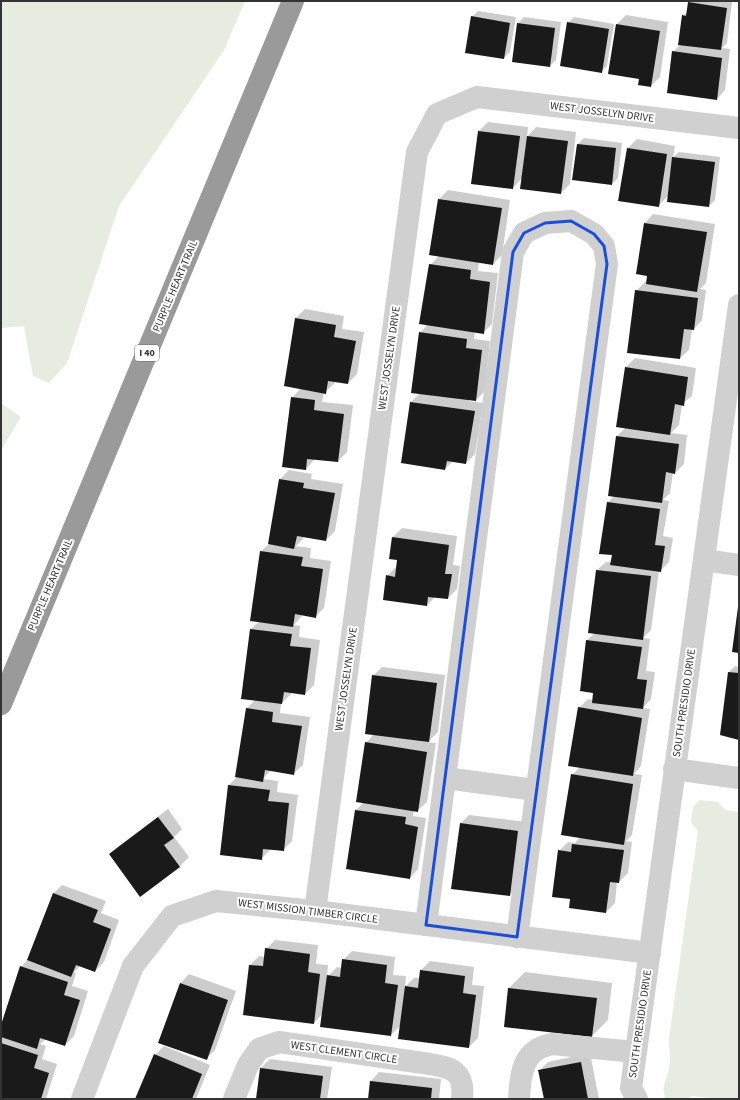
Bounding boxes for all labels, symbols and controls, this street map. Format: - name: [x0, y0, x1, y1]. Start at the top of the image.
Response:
- street label: WEST JOSSELYN DRIVE: [549, 98, 655, 126]
- street label: PURPLE HEART TRAIL: [149, 237, 201, 334]
- street label: WEST JOSSELYN DRIVE: [374, 305, 404, 411]
- road number: I 40: [135, 345, 159, 361]
- street label: PURPLE HEART TRAIL: [24, 536, 76, 633]
- street label: WEST JOSSELYN DRIVE: [331, 626, 361, 732]
- street label: SOUTH PRESIDIO DRIVE: [669, 648, 699, 758]
- street label: WEST MISSION TIMBER CIRCLE: [237, 895, 379, 927]
- street label: SOUTH PRESIDIO DRIVE: [625, 969, 655, 1079]
- street label: WEST CLEMENT CIRCLE: [290, 1037, 398, 1067]

